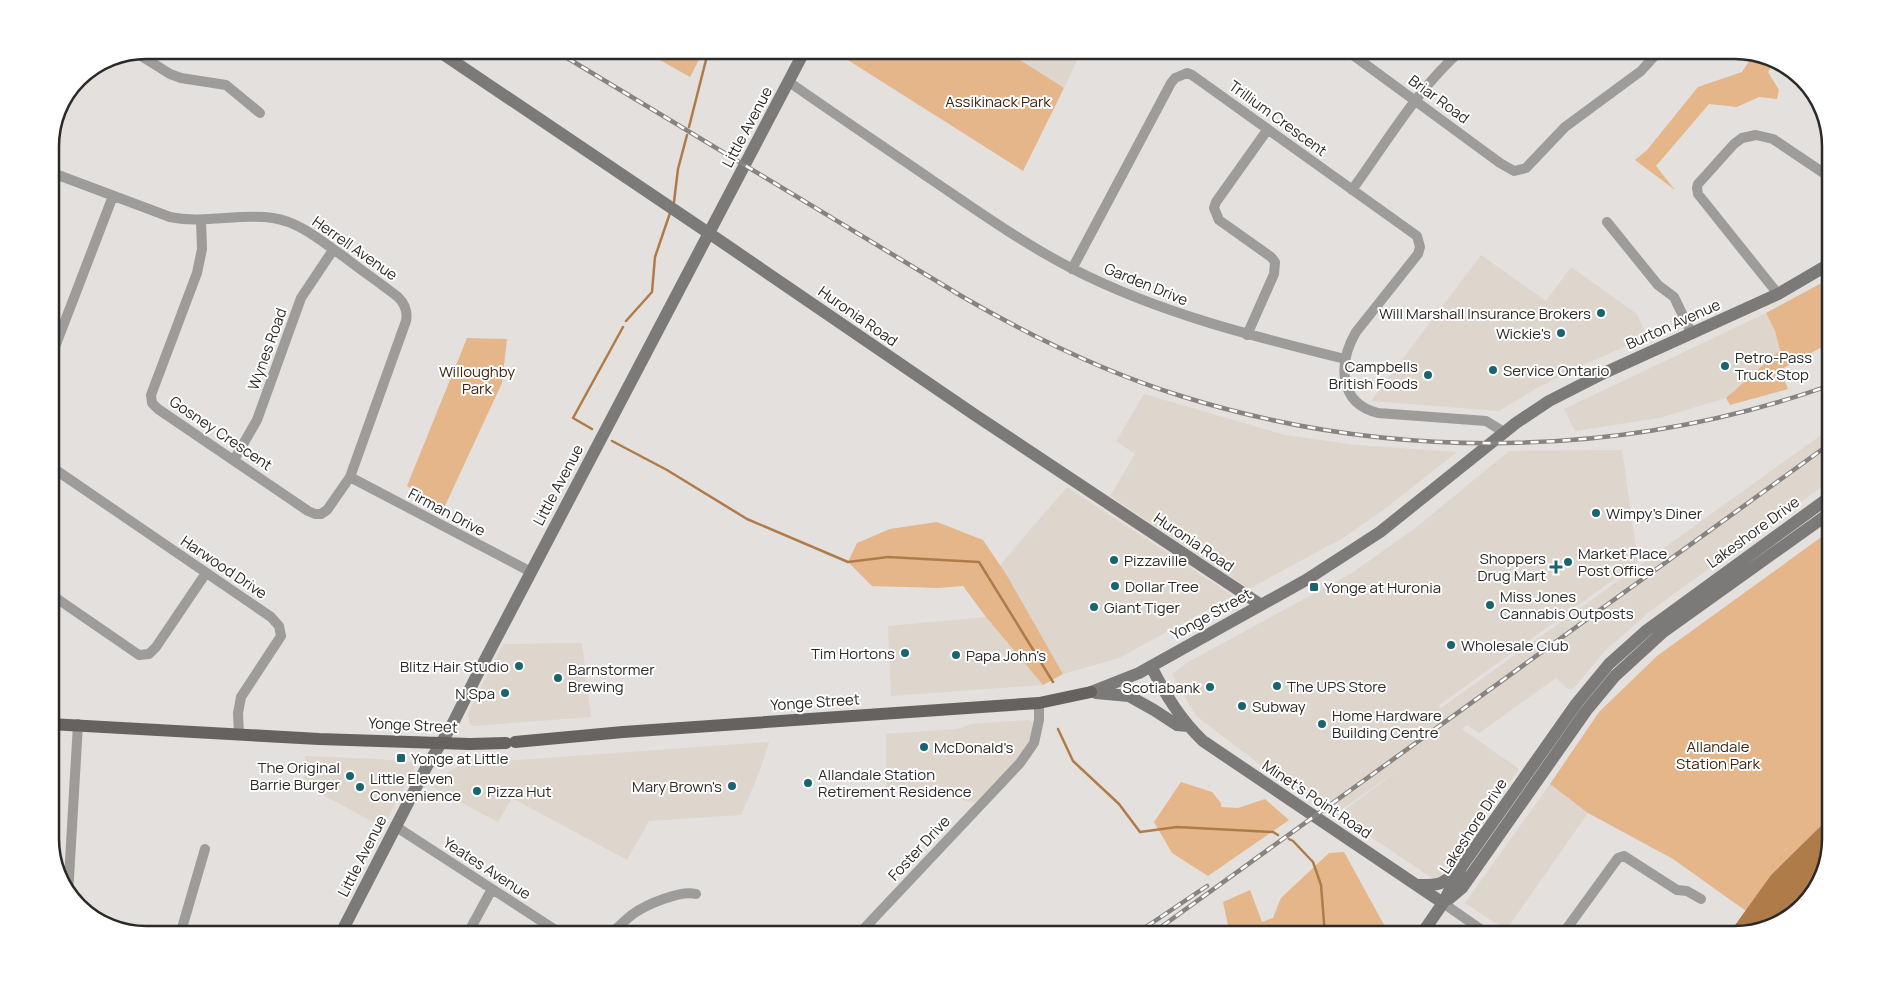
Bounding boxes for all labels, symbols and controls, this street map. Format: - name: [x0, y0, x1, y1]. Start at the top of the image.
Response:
- street label: Briar Road: [1404, 70, 1474, 128]
- street label: Trillium Crescent: [1225, 75, 1331, 161]
- street label: Little Avenue: [717, 83, 777, 171]
- park label: Assikinack Park: [945, 91, 1051, 112]
- street label: Herrell Avenue: [308, 211, 402, 285]
- street label: Garden Drive: [1101, 258, 1191, 310]
- street label: Huronia Road: [814, 281, 902, 351]
- street label: Burton Avenue: [1622, 294, 1724, 354]
- place label: Will Marshall Insurance Brokers: [1379, 303, 1591, 324]
- street label: Wynes Road: [242, 305, 292, 393]
- marker: Will Marshall Insurance Brokers: [1595, 307, 1607, 319]
- place label: Wickie's: [1496, 323, 1551, 344]
- marker: Wickie's: [1555, 327, 1567, 339]
- place label: Petro-Pass Truck Stop: [1735, 347, 1812, 385]
- place label: Campbells British Foods: [1329, 356, 1418, 394]
- place label: Service Ontario: [1503, 360, 1609, 381]
- marker: Petro-Pass Truck Stop: [1719, 360, 1731, 372]
- park label: Willoughby Park: [439, 361, 515, 399]
- marker: Service Ontario: [1487, 364, 1499, 376]
- marker: Campbells British Foods: [1422, 369, 1434, 381]
- street label: Gosney Crescent: [165, 391, 277, 475]
- street label: Little Avenue: [528, 441, 588, 529]
- street label: Firman Drive: [405, 483, 489, 541]
- street label: Lakeshore Drive: [1702, 491, 1804, 573]
- place label: Wimpy's Diner: [1606, 503, 1703, 524]
- street label: Huronia Road: [1150, 507, 1238, 577]
- marker: Wimpy's Diner: [1590, 507, 1602, 519]
- street label: Harwood Drive: [177, 530, 271, 604]
- place label: Market Place Post Office: [1578, 543, 1667, 581]
- place label: Shoppers Drug Mart: [1477, 548, 1546, 586]
- place label: Pizzaville: [1124, 550, 1187, 571]
- marker: Pizzaville: [1108, 554, 1120, 566]
- marker: Market Place Post Office: [1562, 556, 1574, 568]
- marker: Shoppers Drug Mart: [1550, 561, 1562, 573]
- place label: Dollar Tree: [1125, 576, 1199, 597]
- place label: Yonge at Huronia: [1324, 577, 1441, 598]
- marker: Dollar Tree: [1109, 580, 1121, 592]
- marker: Yonge at Huronia: [1308, 581, 1320, 593]
- street label: Yonge Street: [1167, 583, 1255, 645]
- place label: Miss Jones Cannabis Outposts: [1500, 586, 1634, 624]
- place label: Giant Tiger: [1104, 597, 1180, 618]
- marker: Miss Jones Cannabis Outposts: [1484, 599, 1496, 611]
- marker: Giant Tiger: [1088, 601, 1100, 613]
- place label: Wholesale Club: [1461, 635, 1569, 656]
- marker: Wholesale Club: [1445, 639, 1457, 651]
- place label: Tim Hortons: [811, 643, 895, 664]
- place label: Papa John's: [966, 645, 1046, 666]
- marker: Tim Hortons: [899, 647, 911, 659]
- marker: Papa John's: [950, 649, 962, 661]
- place label: Blitz Hair Studio: [400, 656, 509, 677]
- place label: Barnstormer Brewing: [568, 659, 655, 697]
- marker: Blitz Hair Studio: [513, 660, 525, 672]
- marker: Barnstormer Brewing: [552, 672, 564, 684]
- place label: The UPS Store: [1287, 676, 1387, 697]
- place label: Scotiabank: [1122, 677, 1201, 698]
- marker: The UPS Store: [1271, 680, 1283, 692]
- marker: Scotiabank: [1204, 681, 1216, 693]
- place label: N Spa: [455, 683, 495, 704]
- marker: N Spa: [499, 687, 511, 699]
- street label: Yonge Street: [770, 688, 860, 716]
- place label: Subway: [1252, 696, 1306, 717]
- marker: Subway: [1236, 700, 1248, 712]
- place label: Home Hardware Building Centre: [1332, 705, 1442, 743]
- street label: Yonge Street: [368, 712, 458, 738]
- marker: Home Hardware Building Centre: [1316, 718, 1328, 730]
- park label: Allandale Station Park: [1676, 736, 1760, 774]
- place label: McDonald's: [934, 737, 1013, 758]
- marker: McDonald's: [918, 741, 930, 753]
- place label: Yonge at Little: [411, 748, 509, 769]
- marker: Yonge at Little: [395, 752, 407, 764]
- street label: Minet's Point Road: [1258, 755, 1376, 843]
- place label: The Original Barrie Burger: [250, 757, 341, 795]
- place label: Allandale Station Retirement Residence: [818, 764, 972, 802]
- place label: Little Eleven Convenience: [370, 768, 461, 806]
- marker: The Original Barrie Burger: [344, 770, 356, 782]
- street label: Lakeshore Drive: [1434, 774, 1512, 878]
- place label: Mary Brown's: [632, 776, 722, 797]
- marker: Allandale Station Retirement Residence: [802, 777, 814, 789]
- marker: Mary Brown's: [726, 780, 738, 792]
- marker: Little Eleven Convenience: [354, 781, 366, 793]
- place label: Pizza Hut: [487, 781, 552, 802]
- marker: Pizza Hut: [471, 785, 483, 797]
- street label: Little Avenue: [332, 811, 392, 900]
- street label: Foster Drive: [883, 811, 955, 885]
- street label: Yeates Avenue: [439, 832, 535, 904]

